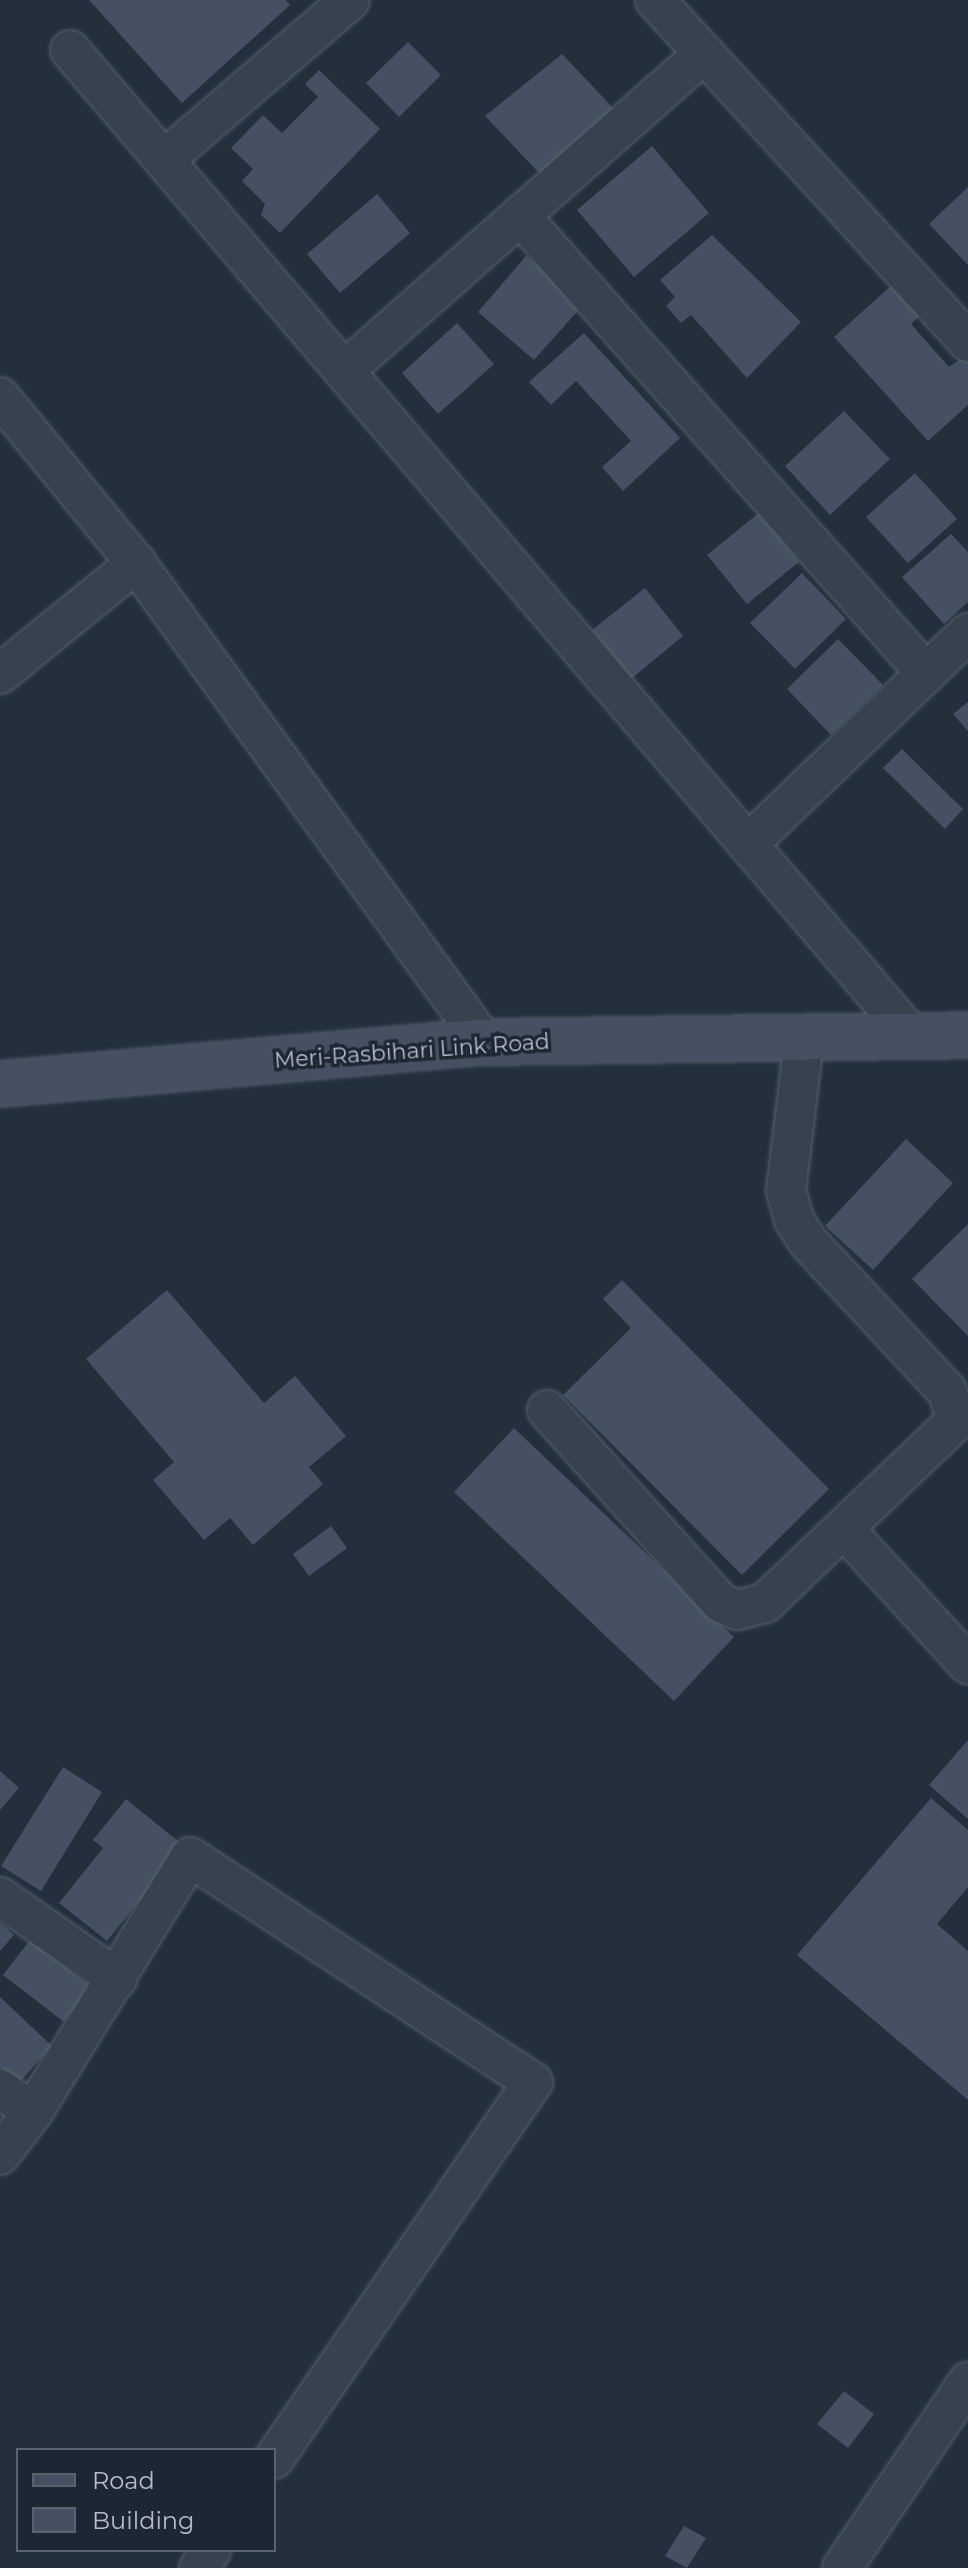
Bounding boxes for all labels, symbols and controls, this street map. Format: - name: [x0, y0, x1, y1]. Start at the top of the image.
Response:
- street label: Meri-Rasbihari Link Road: [273, 1028, 551, 1074]
- legend: [16, 2448, 276, 2552]
- text: Road: [92, 2466, 155, 2495]
- text: Building: [92, 2506, 195, 2535]

